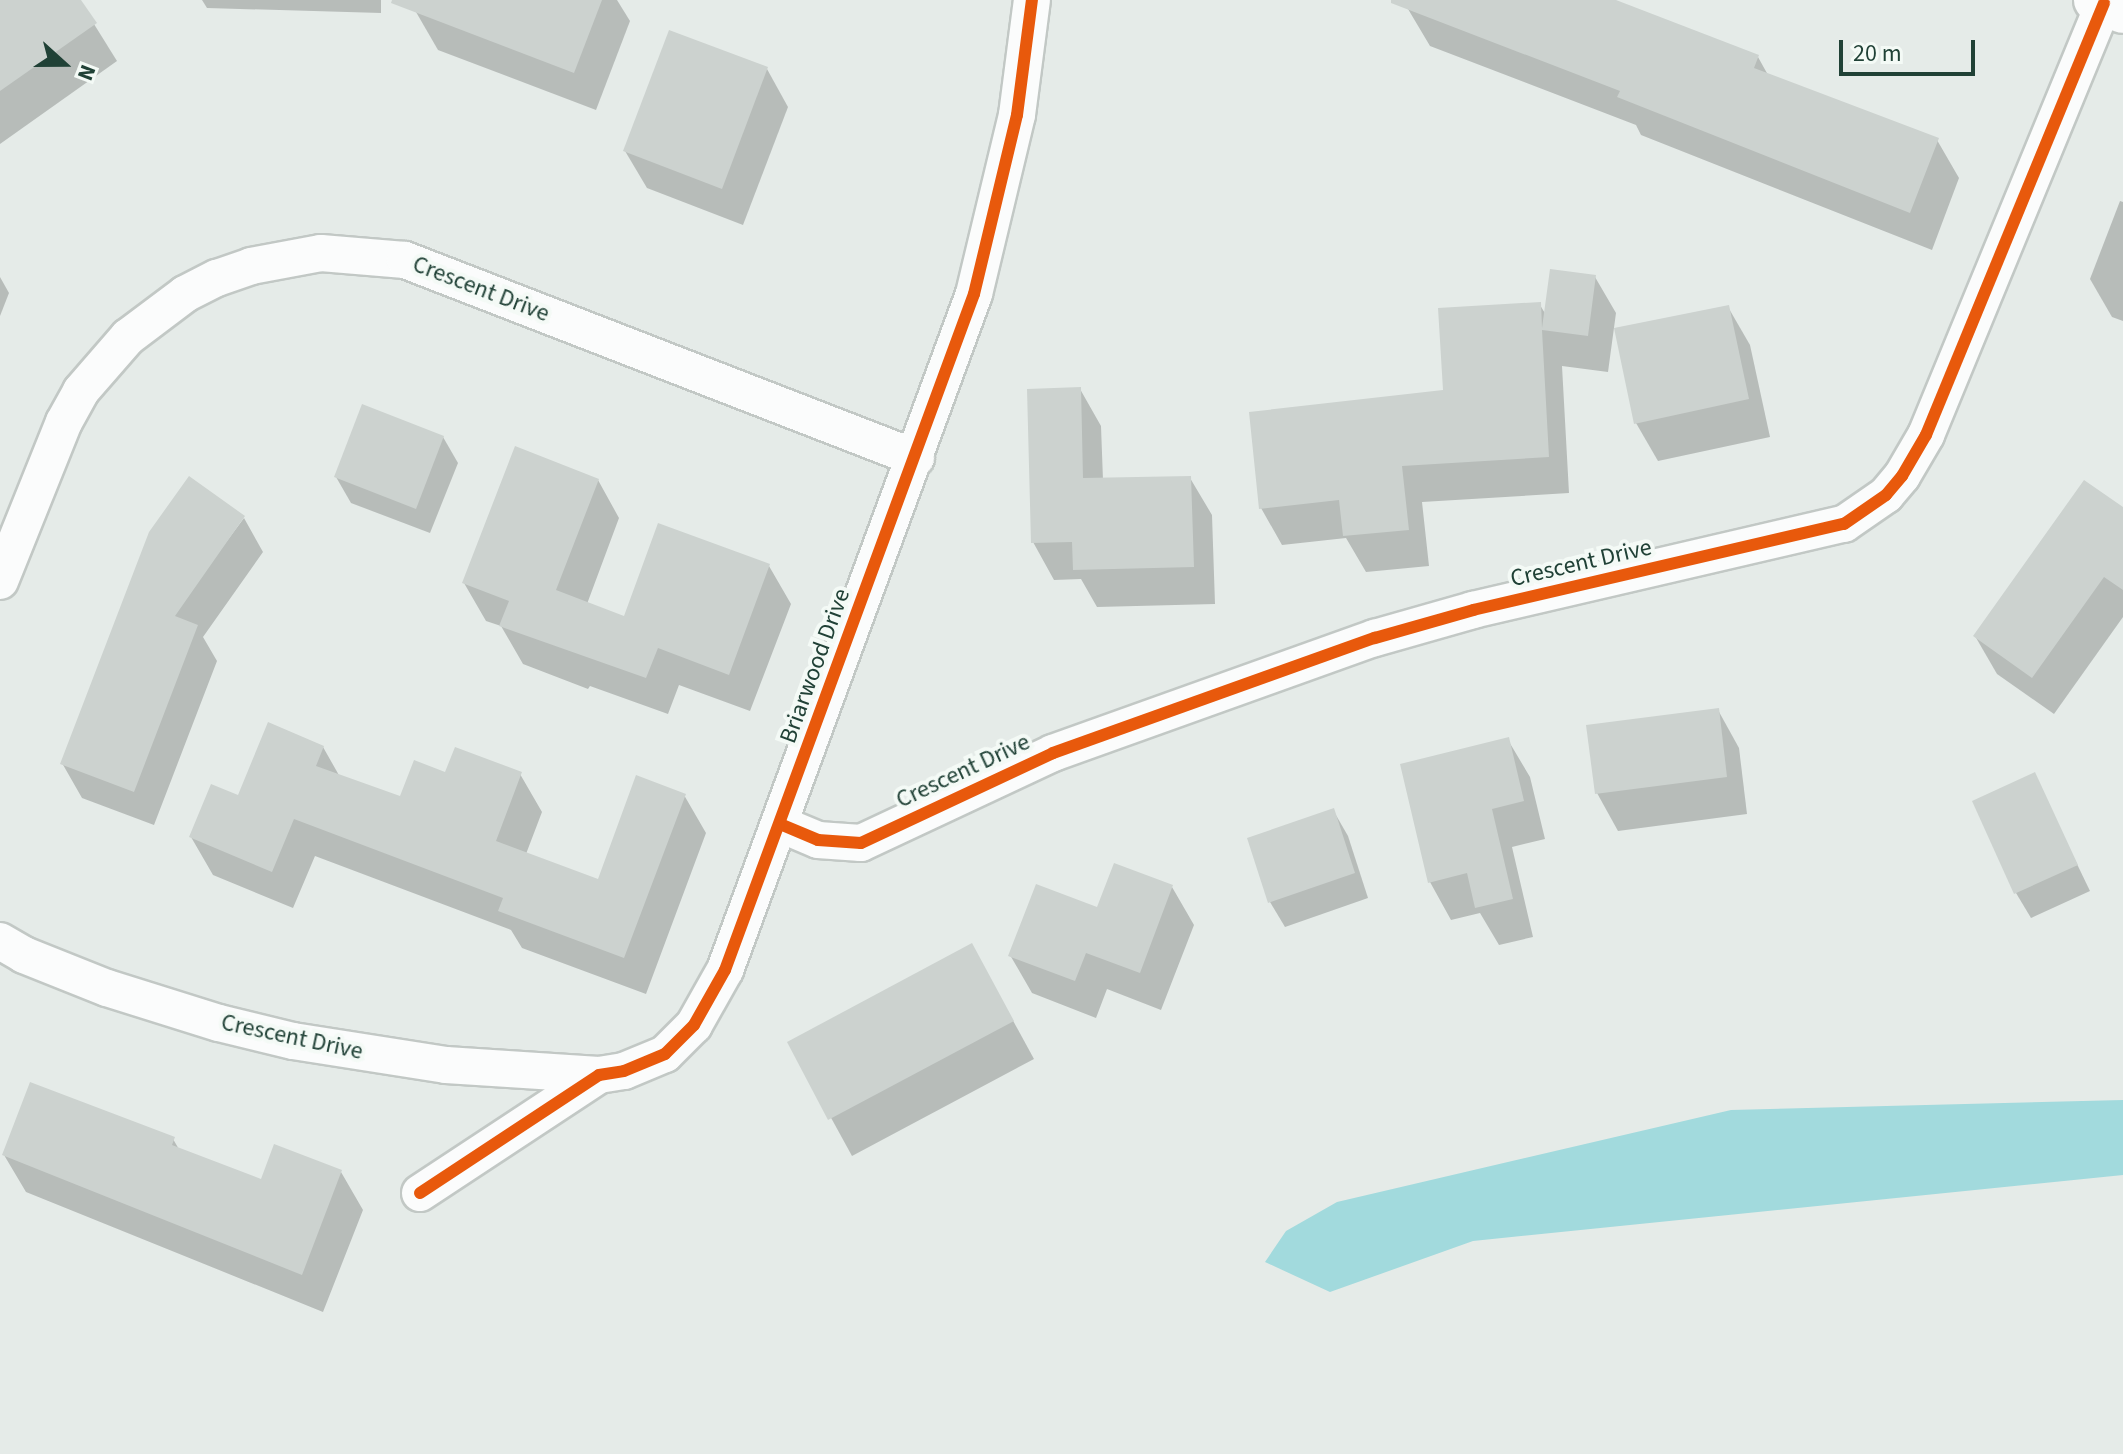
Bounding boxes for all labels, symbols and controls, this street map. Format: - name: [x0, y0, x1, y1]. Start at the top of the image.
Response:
- north arrow: [24, 24, 104, 104]
- scale bar: [1843, 24, 1979, 74]
- text: 20 m: [1853, 36, 1902, 71]
- text: N: [69, 60, 104, 85]
- street label: Crescent Drive: [409, 250, 553, 328]
- street label: Crescent Drive: [1508, 533, 1654, 593]
- street label: Briarwood Drive: [774, 585, 856, 747]
- street label: Crescent Drive: [892, 727, 1034, 815]
- street label: Crescent Drive: [219, 1008, 365, 1066]

